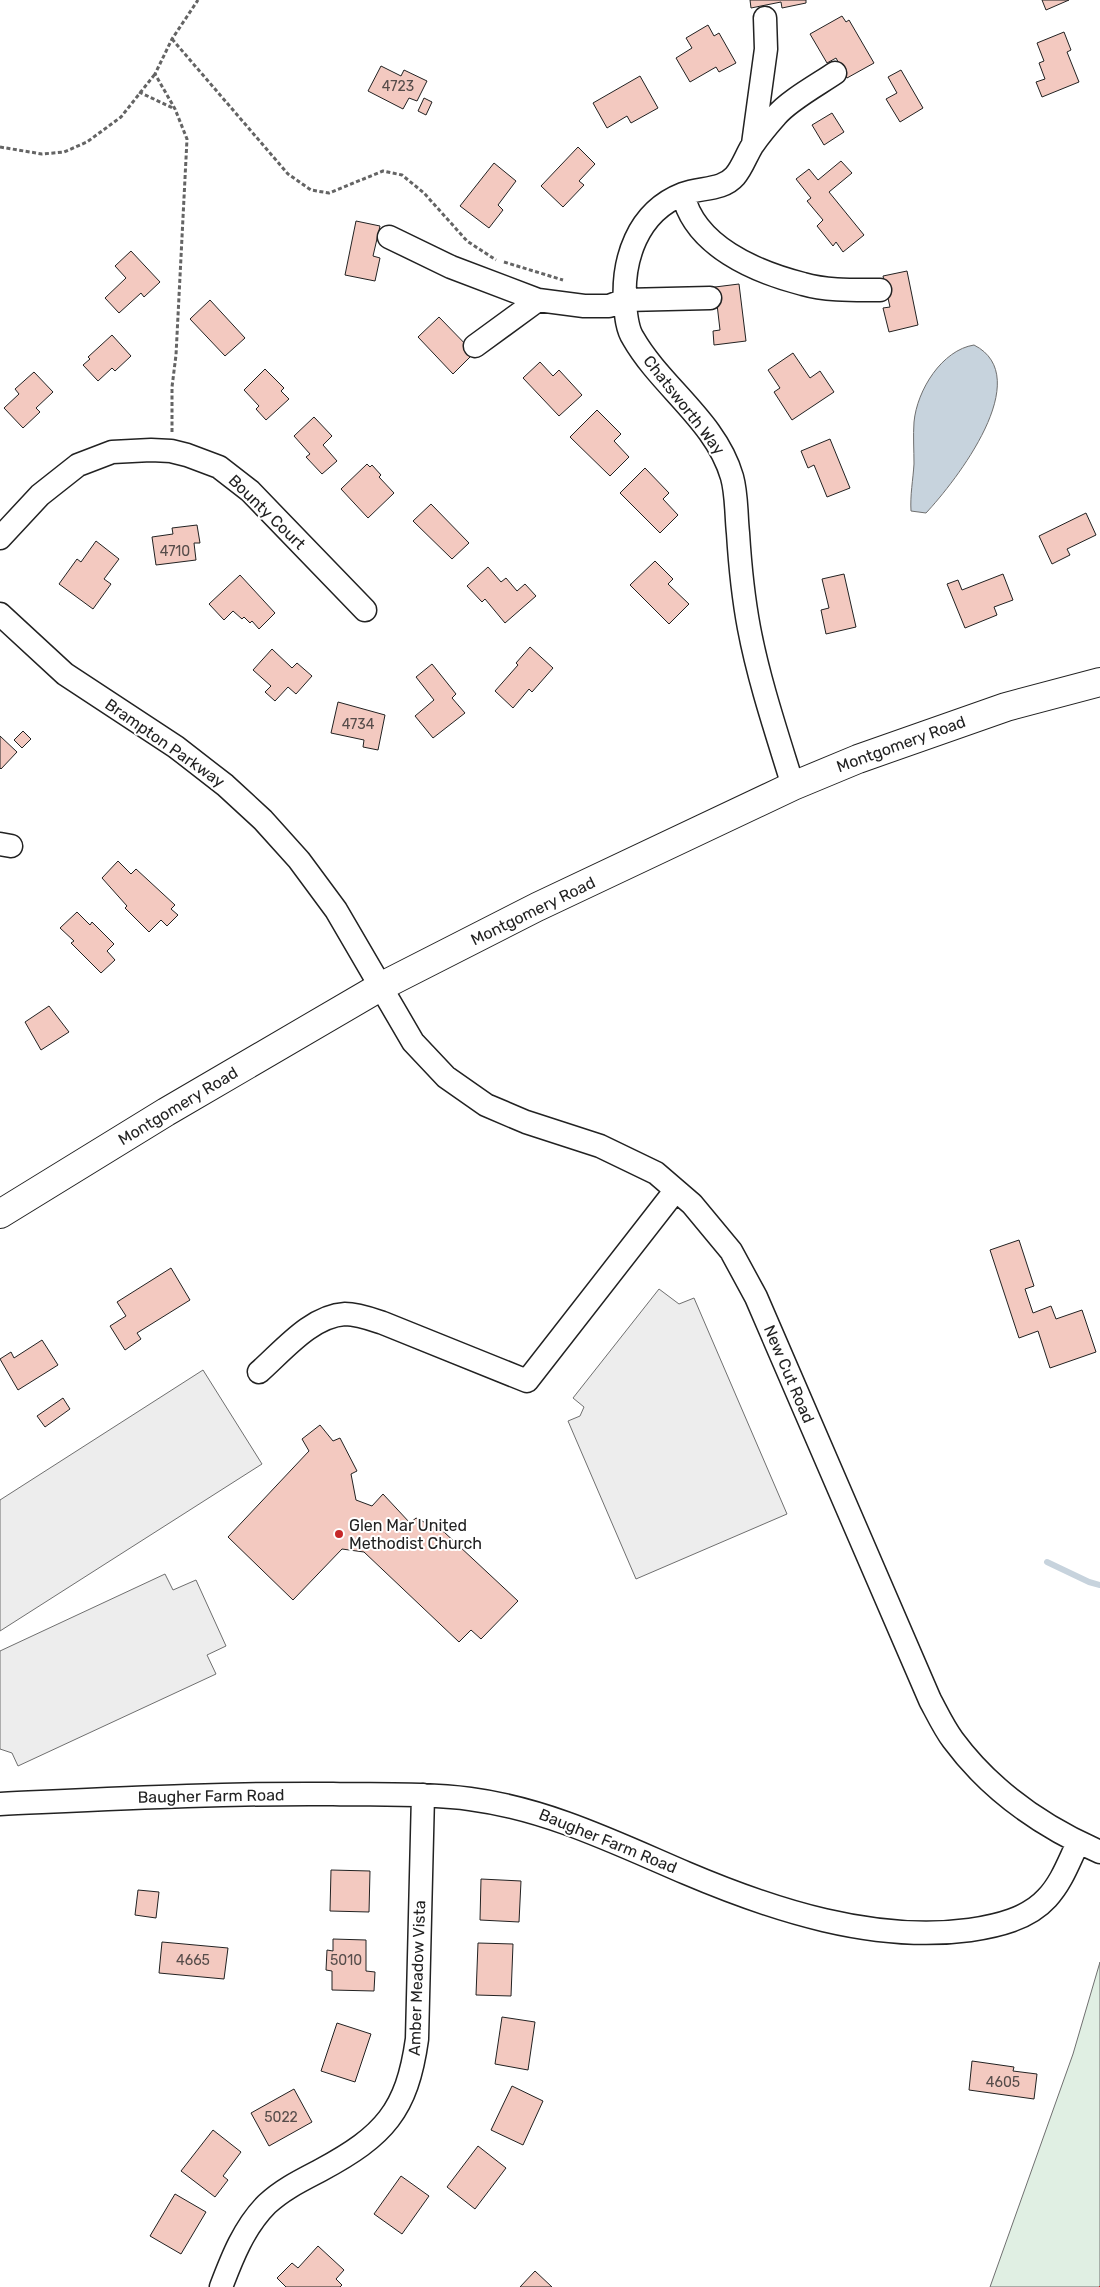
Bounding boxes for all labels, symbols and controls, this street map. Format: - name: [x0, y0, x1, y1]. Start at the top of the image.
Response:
- house number: 4723: [382, 78, 414, 95]
- street label: Chatsworth Way: [639, 352, 729, 459]
- street label: Bounty Court: [225, 471, 309, 553]
- house number: 4710: [160, 543, 190, 560]
- street label: Brampton Parkway: [102, 695, 229, 791]
- street label: Montgomery Road: [834, 712, 968, 776]
- house number: 4734: [342, 716, 375, 733]
- street label: Montgomery Road: [468, 873, 598, 949]
- street label: Montgomery Road: [115, 1063, 241, 1149]
- street label: New Cut Road: [760, 1322, 818, 1426]
- place label: Glen Mar United Methodist Church: [349, 1516, 482, 1553]
- marker: Glen Mar United Methodist Church: [333, 1528, 345, 1540]
- street label: Baugher Farm Road: [137, 1785, 285, 1807]
- street label: Baugher Farm Road: [536, 1805, 680, 1877]
- street label: Amber Meadow Vista: [405, 1900, 429, 2056]
- house number: 4665: [176, 1952, 210, 1969]
- house number: 5010: [330, 1952, 362, 1969]
- house number: 4605: [986, 2074, 1020, 2091]
- house number: 5022: [264, 2109, 298, 2126]

